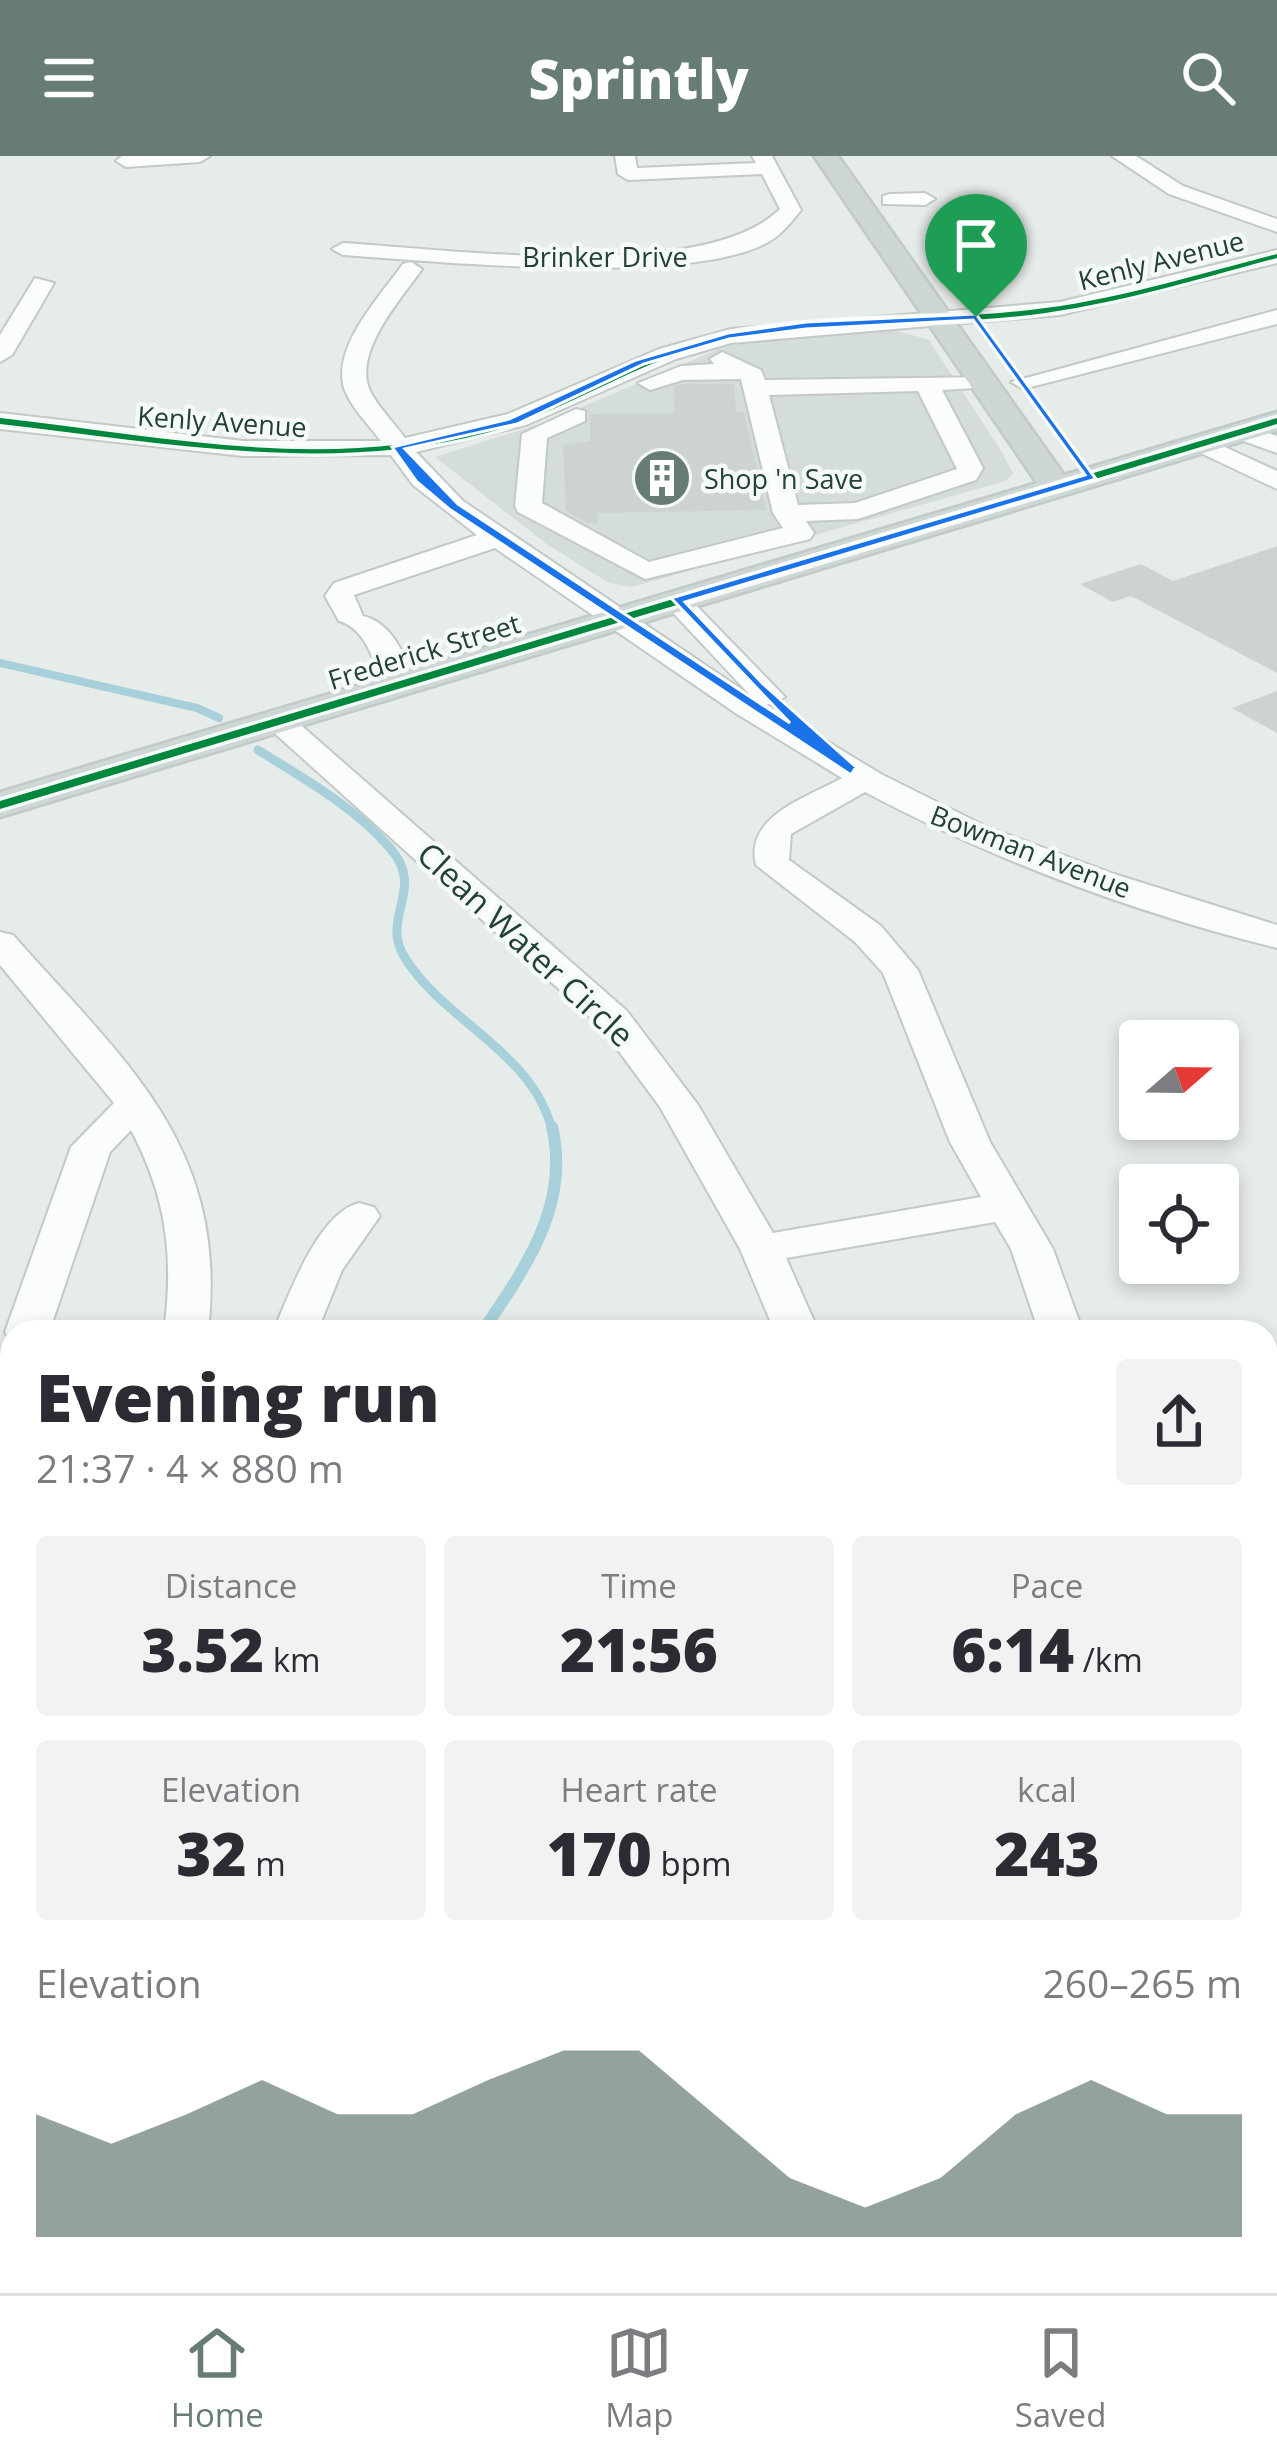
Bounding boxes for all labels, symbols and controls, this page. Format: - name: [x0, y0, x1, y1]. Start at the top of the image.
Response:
- text: Sprintly: [528, 41, 749, 115]
- icon: menu: [36, 45, 102, 111]
- icon: search: [1175, 45, 1241, 111]
- pin: [925, 194, 1027, 317]
- icon: arrive: [943, 212, 1009, 278]
- street label: Kenly Avenue: [1074, 222, 1248, 298]
- street label: Brinker Drive: [522, 238, 688, 275]
- street label: Kenly Avenue: [136, 397, 308, 445]
- building icon: Shop 'n Save: [631, 447, 693, 509]
- place label: Shop 'n Save: [704, 460, 863, 497]
- street label: Frederick Street: [323, 604, 525, 698]
- street label: Bowman Avenue: [925, 796, 1137, 906]
- street label: Clean Water Circle: [408, 832, 644, 1056]
- north arrow: [1119, 1020, 1239, 1140]
- map controls: [1119, 1020, 1239, 1284]
- button: locate: [1119, 1164, 1239, 1284]
- text: Evening run: [36, 1351, 440, 1441]
- button: share: [1116, 1359, 1242, 1485]
- text: 21:37 · 4 × 880 m: [36, 1441, 344, 1494]
- text: Distance: [165, 1563, 297, 1608]
- text: Time: [601, 1563, 677, 1608]
- text: Pace: [1011, 1563, 1083, 1608]
- text: 3.52: [141, 1608, 264, 1690]
- text: 21:56: [560, 1608, 718, 1690]
- text: 6:14: [951, 1608, 1074, 1690]
- text: km: [264, 1637, 321, 1682]
- text: /km: [1074, 1637, 1143, 1682]
- text: Elevation: [161, 1767, 301, 1812]
- text: Heart rate: [560, 1767, 718, 1812]
- text: kcal: [1017, 1767, 1077, 1812]
- text: 32: [176, 1812, 247, 1894]
- text: 170: [547, 1812, 652, 1894]
- text: 243: [994, 1812, 1100, 1894]
- text: m: [247, 1841, 286, 1886]
- text: bpm: [652, 1841, 731, 1886]
- text: Elevation: [36, 1956, 202, 2009]
- text: 260–265 m: [1042, 1956, 1242, 2009]
- tab: Home: [171, 2320, 264, 2437]
- tab: Map: [605, 2320, 673, 2437]
- tab: Saved: [1015, 2320, 1106, 2437]

